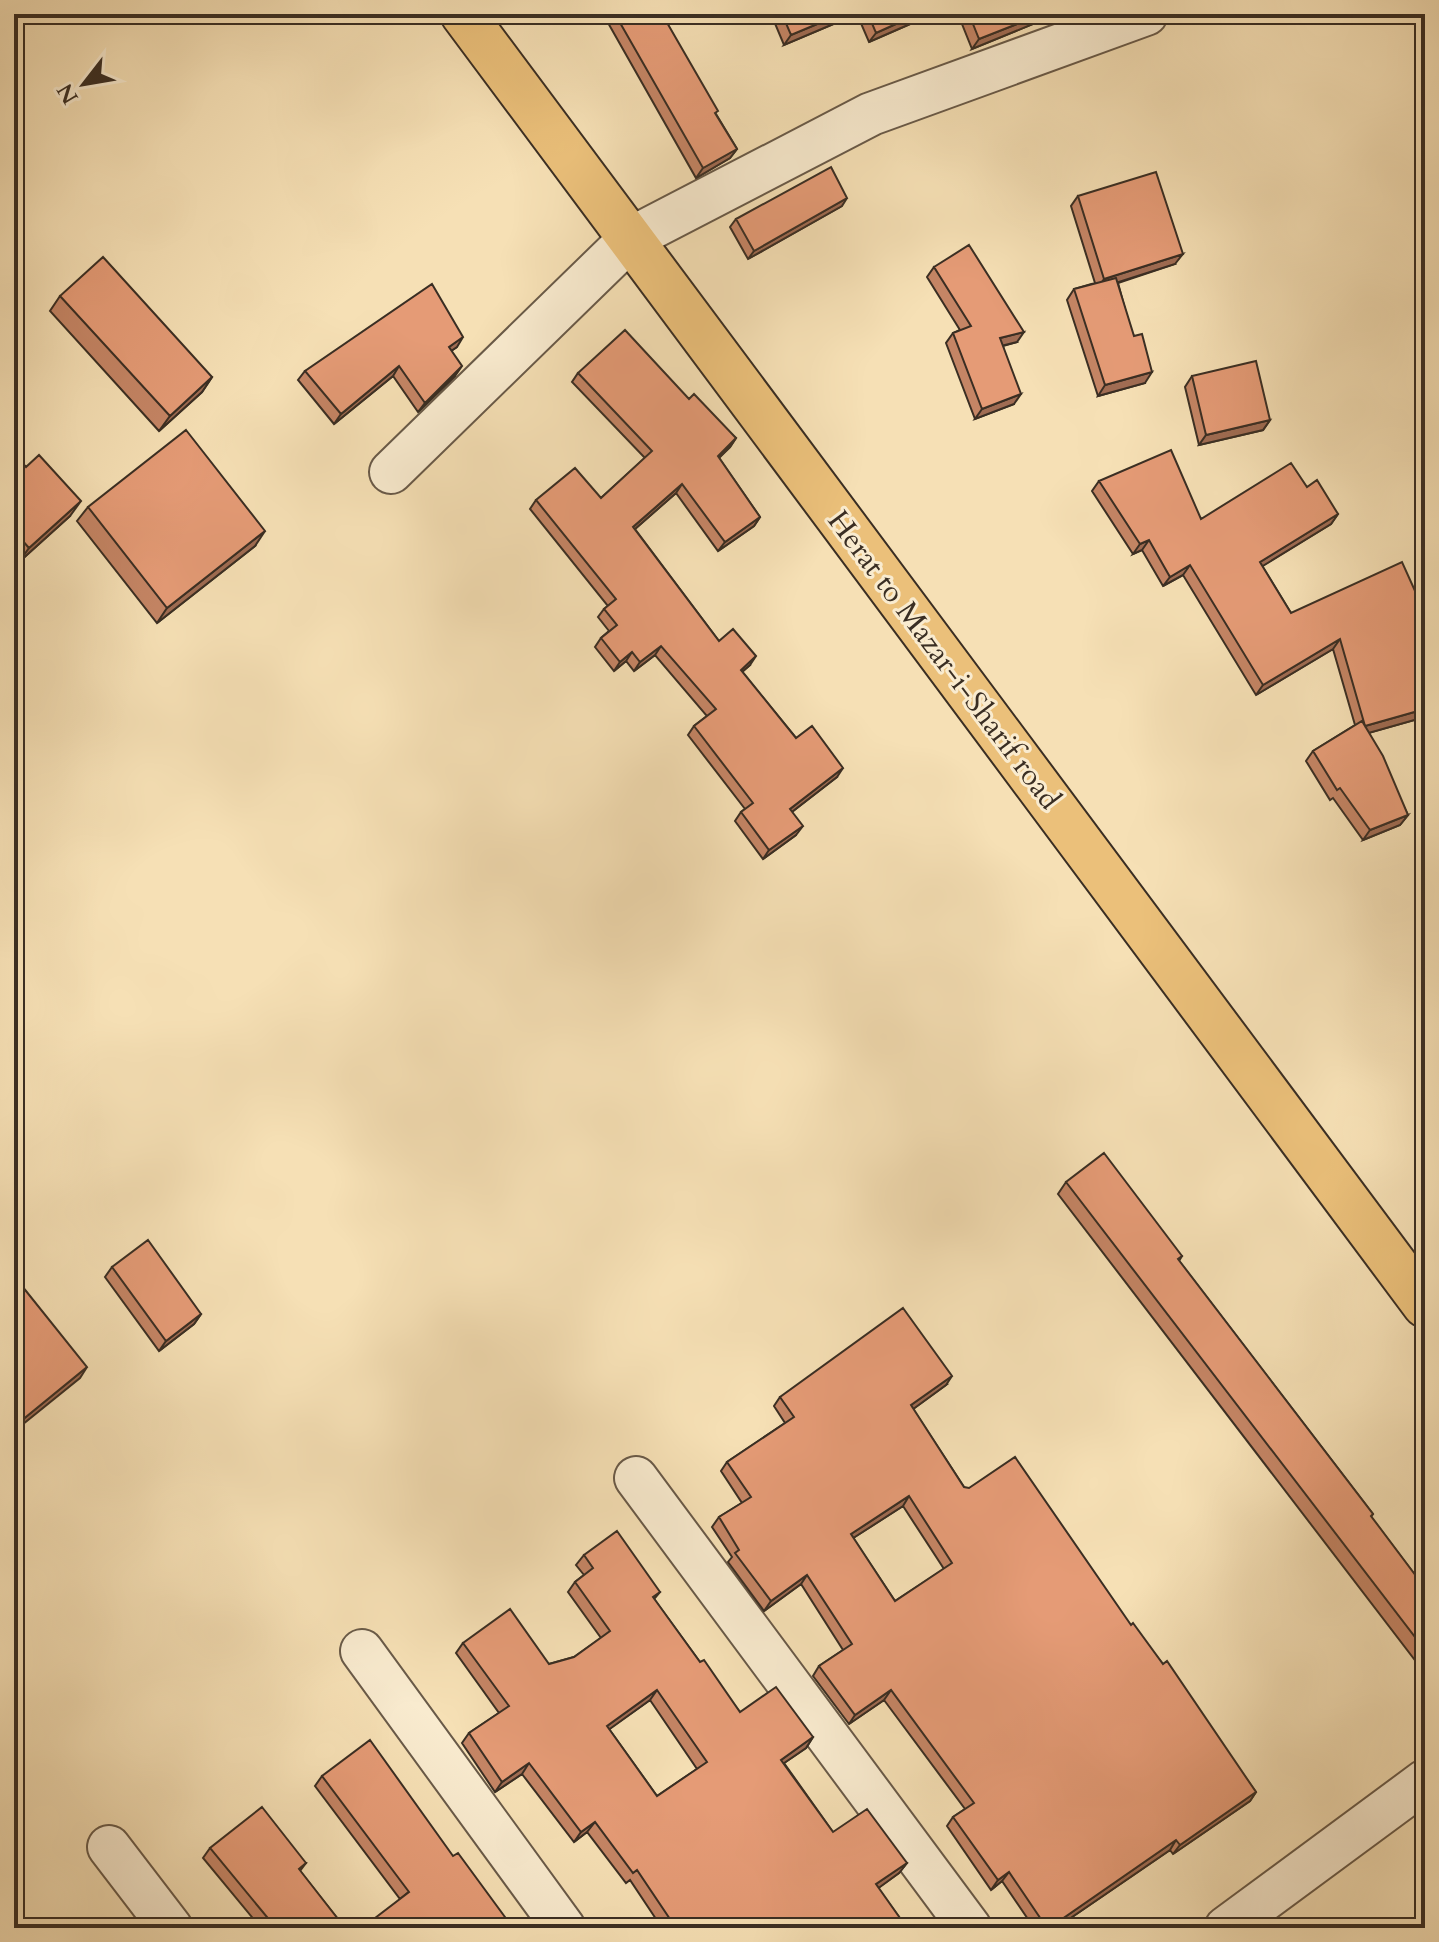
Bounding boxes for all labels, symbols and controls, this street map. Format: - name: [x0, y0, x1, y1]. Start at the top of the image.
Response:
- north arrow: [44, 44, 124, 124]
- text: N: [50, 78, 85, 110]
- street label: Herat to Mazar-i-Sharif road: [818, 502, 1070, 818]

